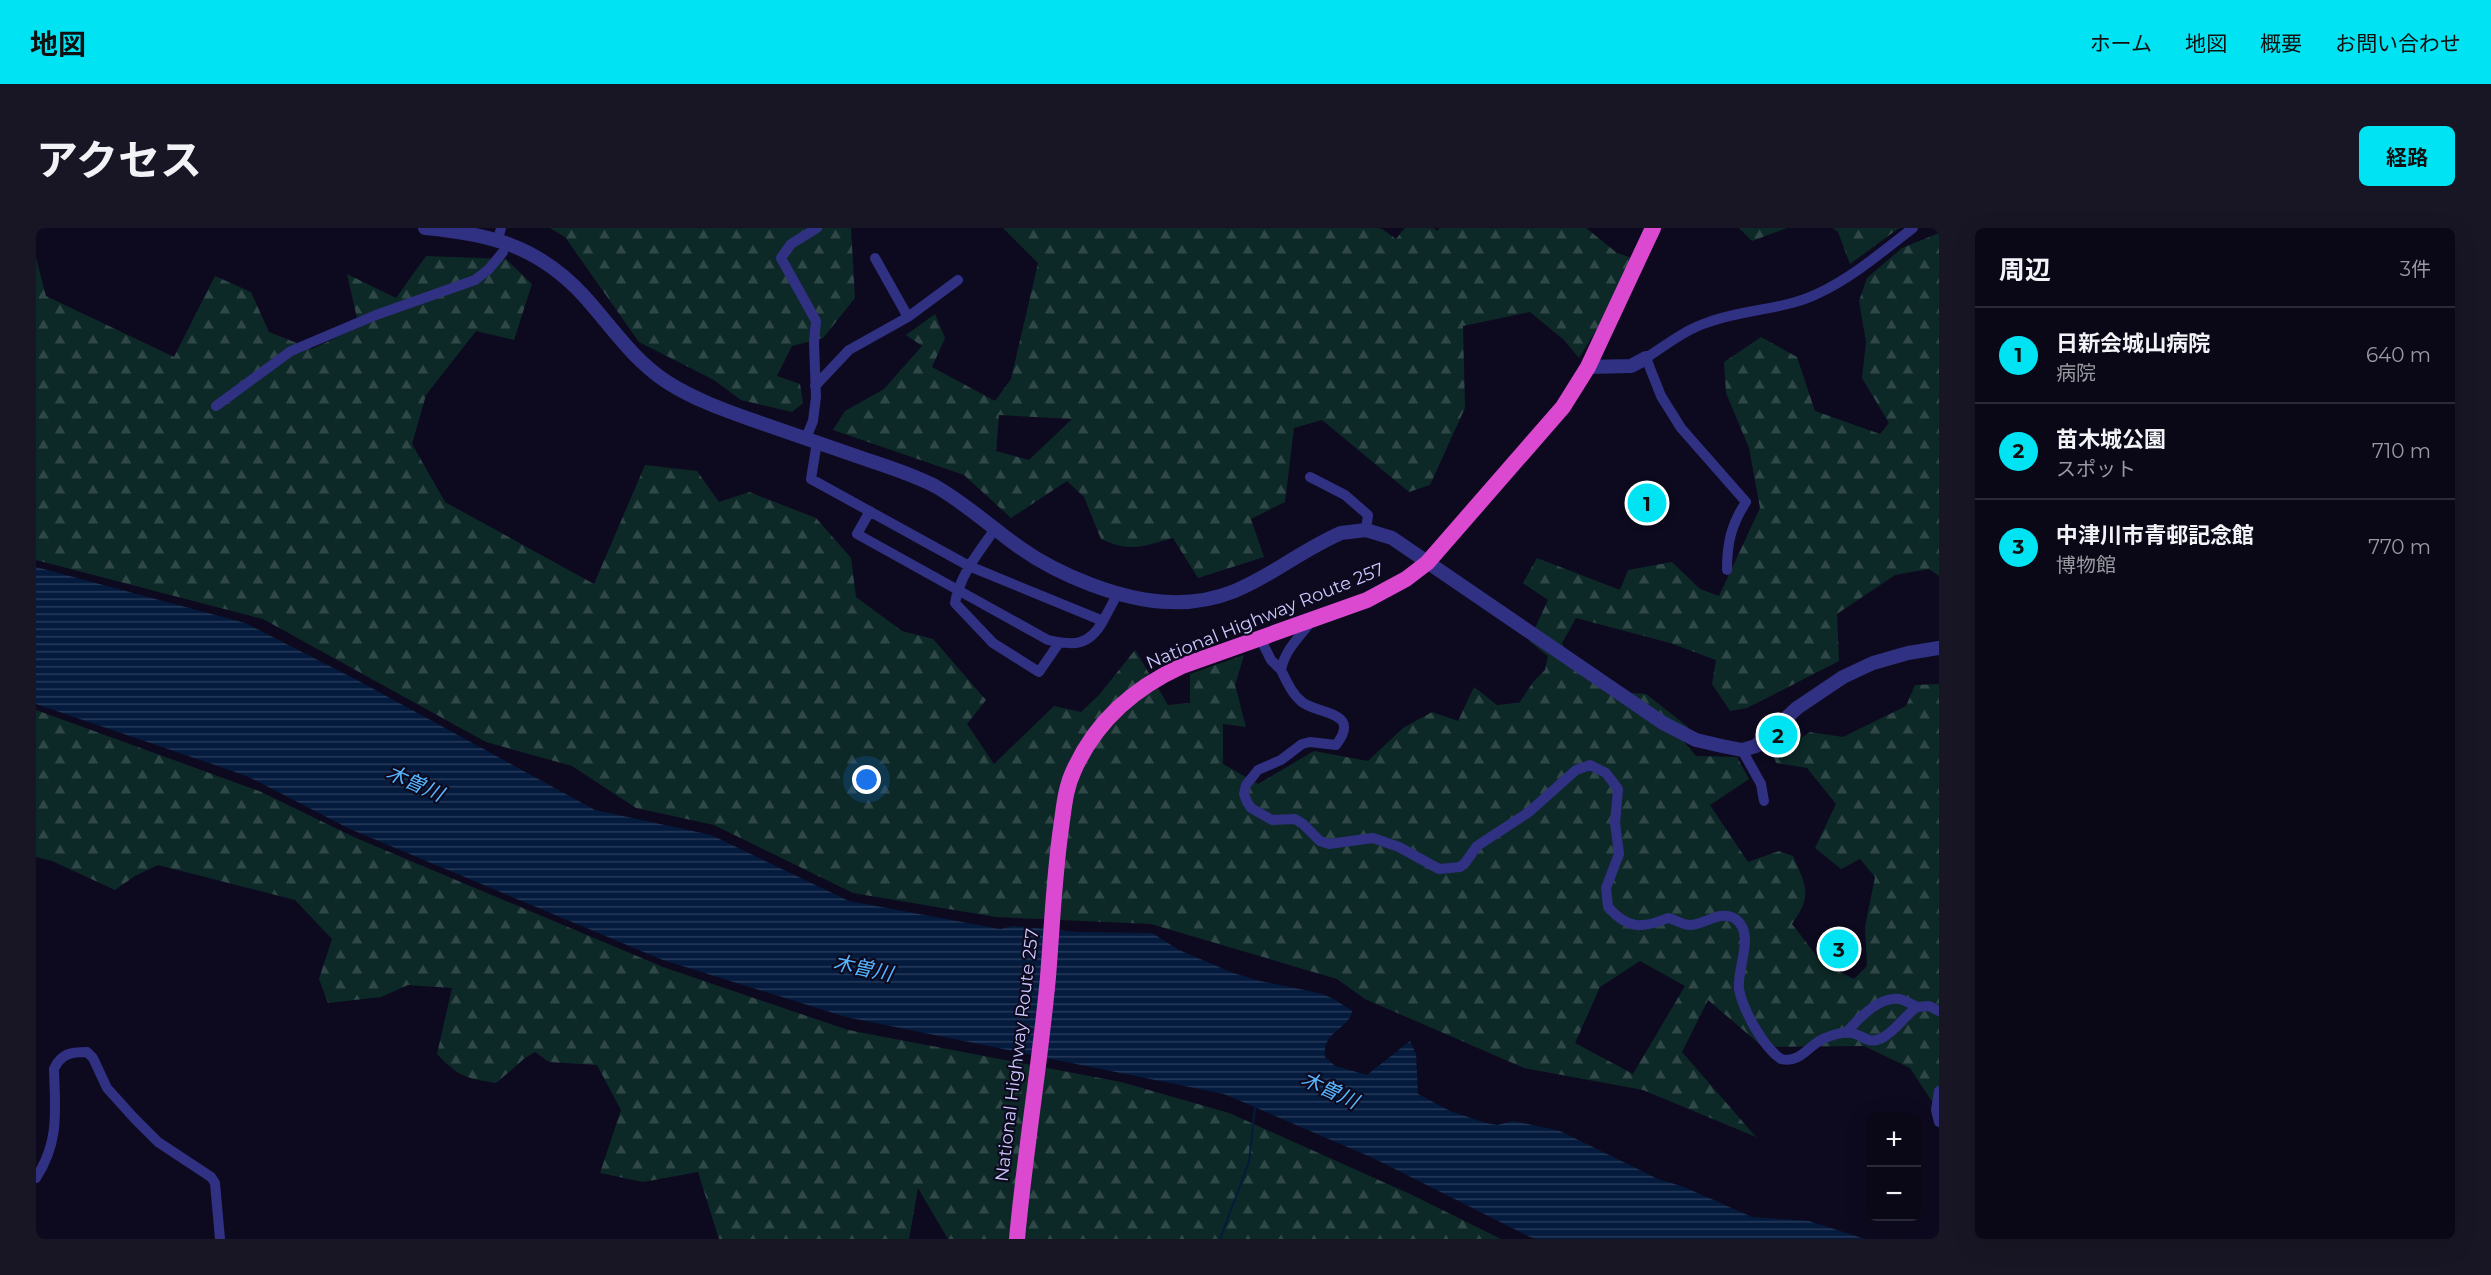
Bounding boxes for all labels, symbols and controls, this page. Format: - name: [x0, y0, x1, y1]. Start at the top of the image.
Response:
- text: 地図: [30, 27, 86, 61]
- text: ホーム: [2090, 31, 2152, 56]
- text: 地図: [2185, 31, 2227, 56]
- text: 概要: [2260, 31, 2302, 56]
- text: お問い合わせ: [2335, 31, 2461, 56]
- button: 経路: [2359, 126, 2455, 186]
- text: アクセス: [36, 134, 202, 186]
- text: 周辺: [1999, 254, 2051, 286]
- text: 3件: [2400, 257, 2431, 281]
- text: 日新会城山病院: [2056, 330, 2210, 357]
- text: 1: [2015, 343, 2022, 367]
- text: 640 m: [2366, 343, 2431, 367]
- text: 病院: [2056, 361, 2096, 385]
- text: 苗木城公園: [2056, 426, 2166, 453]
- text: 2: [2013, 439, 2024, 463]
- text: 710 m: [2372, 439, 2431, 463]
- text: スポット: [2056, 457, 2136, 481]
- pin: 1: [1628, 480, 1666, 526]
- text: 中津川市青邨記念館: [2056, 522, 2254, 549]
- text: 3: [2013, 535, 2024, 559]
- text: 770 m: [2368, 535, 2431, 559]
- text: 博物館: [2056, 553, 2116, 577]
- street label: National Highway Route 257: [1143, 558, 1387, 674]
- pin: 2: [1758, 712, 1798, 758]
- water label: 木曽川: [383, 760, 449, 807]
- your location: [852, 765, 881, 794]
- pin: 3: [1820, 926, 1858, 972]
- street label: National Highway Route 257: [991, 927, 1043, 1183]
- water label: 木曽川: [831, 950, 897, 986]
- water label: 木曽川: [1298, 1066, 1364, 1114]
- map controls: [1867, 1113, 1921, 1221]
- button: +: [1867, 1113, 1921, 1167]
- button: −: [1867, 1167, 1921, 1221]

